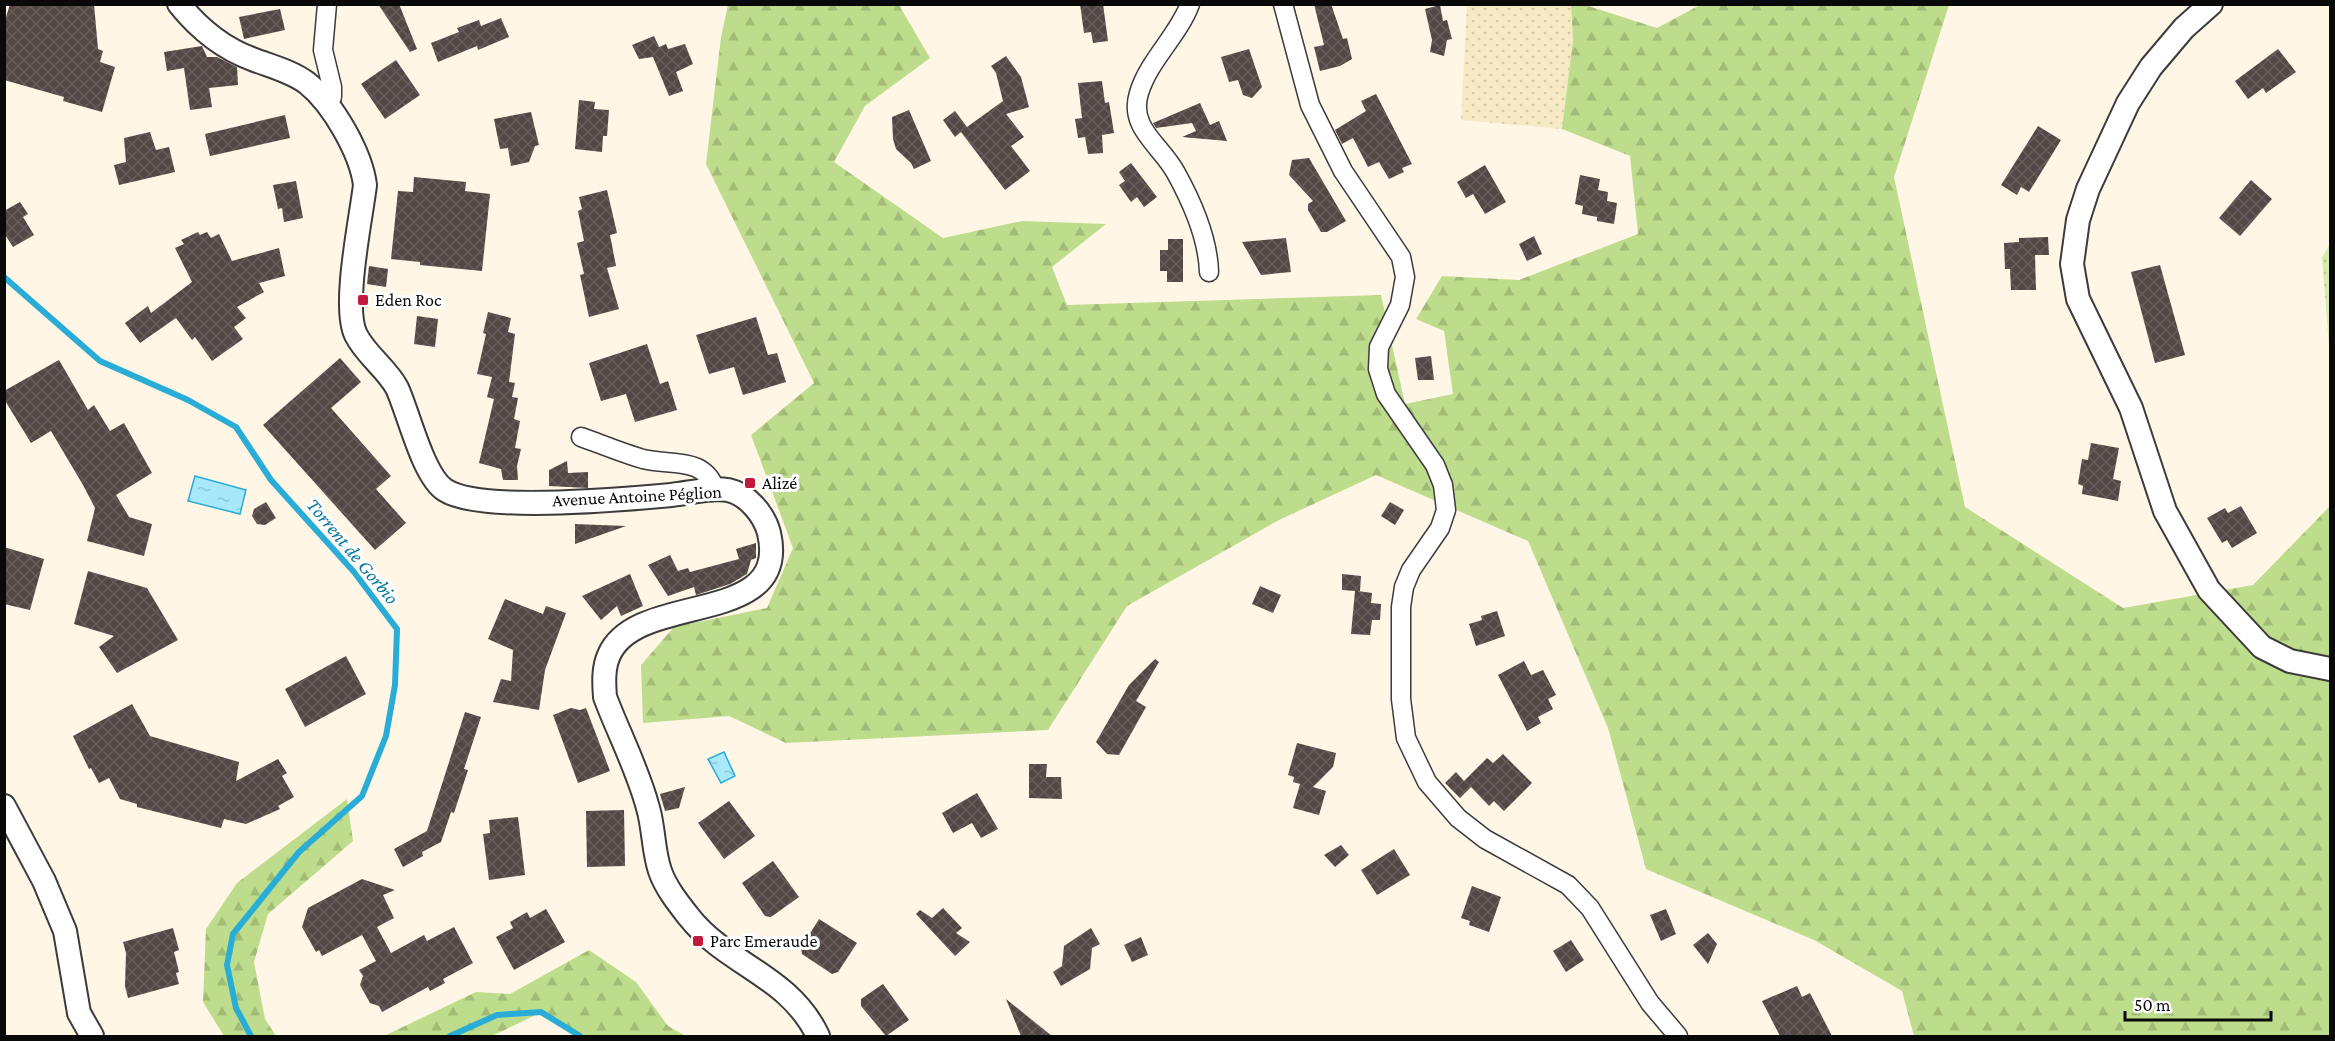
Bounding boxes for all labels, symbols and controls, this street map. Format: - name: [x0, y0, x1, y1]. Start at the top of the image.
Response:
- place label: Eden Roc: [375, 290, 442, 310]
- marker: Eden Roc: [356, 293, 370, 307]
- place label: Alizé: [762, 473, 797, 493]
- marker: Alizé: [743, 476, 757, 490]
- street label: Avenue Antoine Péglion: [552, 482, 723, 510]
- water label: Torrent de Gorbio: [302, 494, 404, 608]
- place label: Parc Emeraude: [710, 931, 818, 951]
- marker: Parc Emeraude: [691, 934, 705, 948]
- scale bar: [2125, 984, 2270, 1022]
- text: 50 m: [2134, 995, 2171, 1015]

